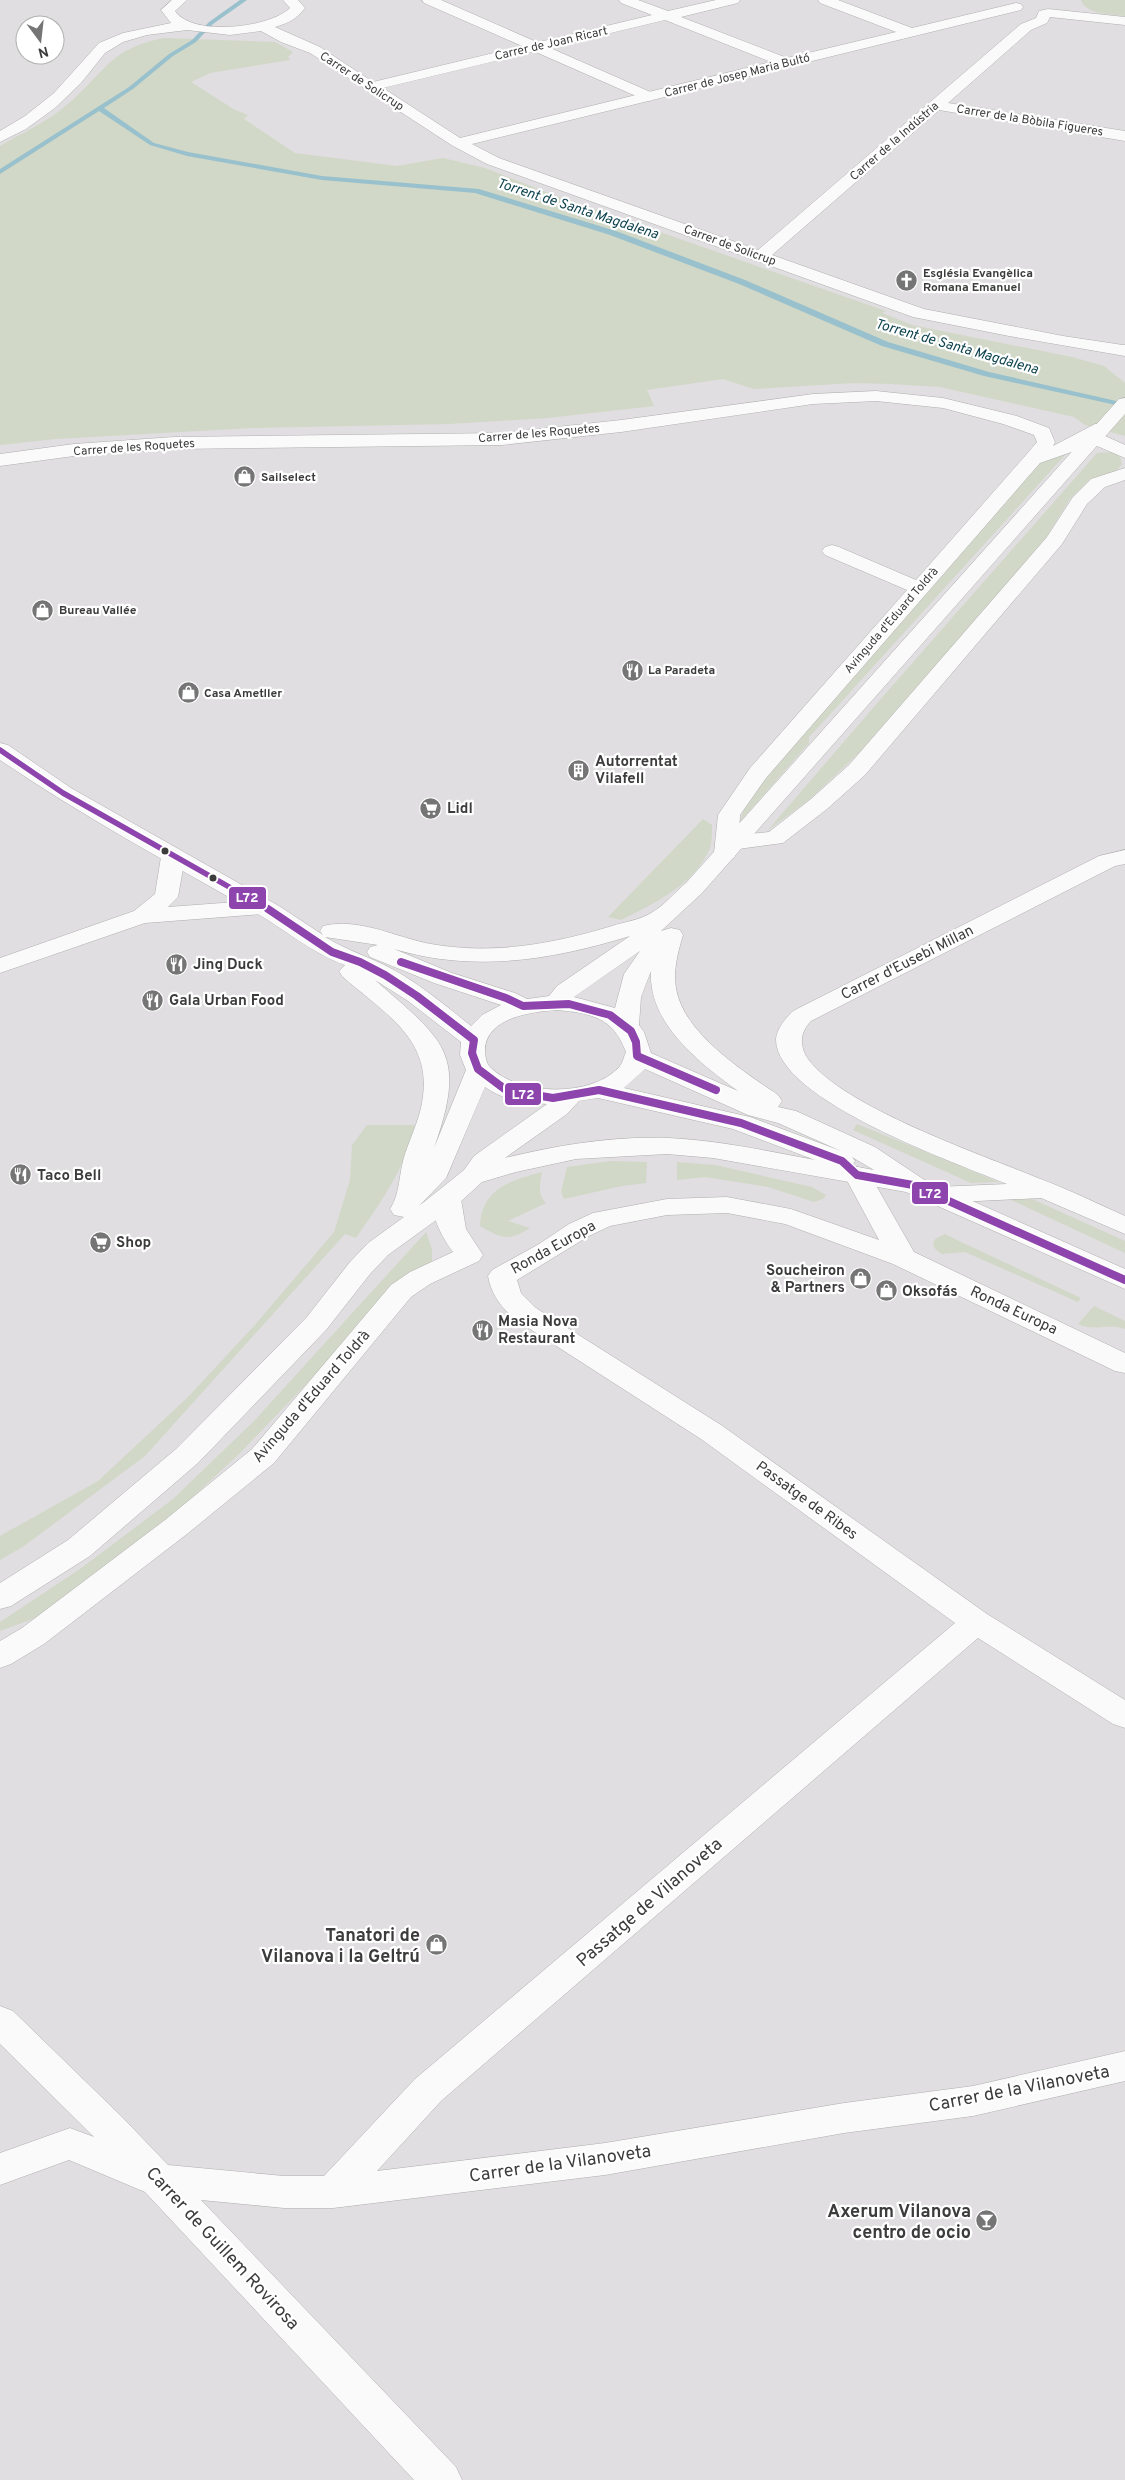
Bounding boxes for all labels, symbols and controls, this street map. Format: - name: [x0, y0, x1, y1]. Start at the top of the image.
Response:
- north arrow: [15, 15, 65, 65]
- street label: Carrer de Joan Ricart: [493, 23, 609, 65]
- text: N: [36, 42, 50, 61]
- street label: Carrer de Solicrup: [316, 49, 407, 115]
- street label: Carrer de Josep Maria Bultó: [663, 50, 812, 102]
- street label: Carrer de la Indústria: [847, 99, 943, 185]
- street label: Carrer de la Bòbila Figueres: [955, 101, 1104, 140]
- water label: Torrent de Santa Magdalena: [495, 175, 661, 244]
- street label: Carrer de Solicrup: [681, 222, 778, 270]
- place label: Església Evangèlica Romana Emanuel: [923, 266, 1033, 296]
- church icon: Església Evangèlica Romana Emanuel: [895, 268, 919, 292]
- water label: Torrent de Santa Magdalena: [873, 316, 1041, 379]
- street label: Carrer de les Roquetes: [478, 421, 601, 447]
- street label: Carrer de les Roquetes: [73, 436, 195, 460]
- shop icon: Sailselect: [233, 465, 257, 489]
- place label: Sailselect: [261, 470, 316, 486]
- street label: Avinguda d'Eduard Toldrà: [841, 564, 942, 677]
- shop icon: Bureau Vallée: [31, 598, 55, 622]
- place label: Bureau Vallée: [59, 603, 137, 619]
- restaurant icon: La Paradeta: [620, 658, 644, 682]
- place label: La Paradeta: [648, 663, 715, 679]
- shop icon: Casa Ametller: [176, 681, 200, 705]
- place label: Casa Ametller: [204, 686, 282, 702]
- place label: Autorrentat Vilafell: [595, 753, 678, 789]
- building icon: Autorrentat Vilafell: [567, 758, 591, 782]
- supermarket icon: Lidl: [419, 796, 443, 820]
- place label: Lidl: [447, 800, 473, 819]
- unlabelled marker: [160, 846, 170, 856]
- unlabelled marker: [208, 873, 218, 883]
- line badge: L72: [228, 886, 267, 910]
- text: L72: [236, 890, 258, 907]
- street label: Carrer d'Eusebi Millan: [838, 922, 977, 1005]
- restaurant icon: Jing Duck: [165, 952, 189, 976]
- place label: Jing Duck: [193, 956, 263, 975]
- restaurant icon: Gala Urban Food: [141, 988, 165, 1012]
- place label: Gala Urban Food: [169, 992, 284, 1011]
- line badge: L72: [504, 1082, 542, 1106]
- text: L72: [512, 1087, 534, 1104]
- restaurant icon: Taco Bell: [9, 1163, 33, 1187]
- place label: Taco Bell: [37, 1167, 101, 1186]
- line badge: L72: [911, 1181, 949, 1205]
- text: L72: [919, 1186, 941, 1203]
- street label: Ronda Europa: [508, 1217, 600, 1279]
- supermarket icon: Shop: [88, 1230, 112, 1254]
- place label: Shop: [116, 1234, 151, 1253]
- place label: Soucheiron & Partners: [766, 1262, 845, 1298]
- shop icon: Soucheiron & Partners: [849, 1267, 873, 1291]
- shop icon: Oksofás: [874, 1279, 898, 1303]
- place label: Oksofás: [902, 1283, 958, 1302]
- street label: Ronda Europa: [967, 1283, 1060, 1340]
- place label: Masia Nova Restaurant: [498, 1313, 578, 1349]
- restaurant icon: Masia Nova Restaurant: [470, 1318, 494, 1342]
- street label: Avinguda d'Eduard Toldrà: [249, 1327, 375, 1467]
- street label: Passatge de Ribes: [751, 1458, 861, 1545]
- street label: Passatge de Vilanoveta: [572, 1833, 728, 1973]
- place label: Tanatori de Vilanova i la Geltrú: [261, 1925, 420, 1969]
- shop icon: Tanatori de Vilanova i la Geltrú: [424, 1933, 448, 1957]
- street label: Carrer de la Vilanoveta: [927, 2061, 1112, 2118]
- street label: Carrer de la Vilanoveta: [468, 2140, 653, 2189]
- street label: Carrer de Guillem Rovirosa: [140, 2162, 304, 2336]
- place label: Axerum Vilanova centro de ocio: [827, 2201, 971, 2245]
- bar icon: Axerum Vilanova centro de ocio: [975, 2209, 999, 2233]

